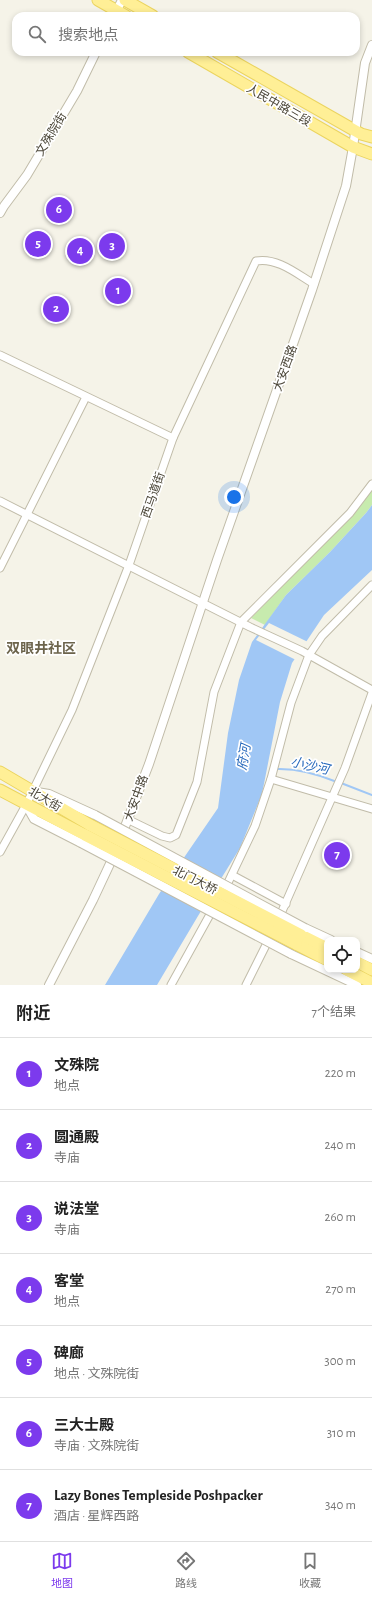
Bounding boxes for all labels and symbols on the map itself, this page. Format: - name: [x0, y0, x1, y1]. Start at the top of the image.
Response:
- street label: 人民中路三段: [245, 81, 314, 128]
- street label: 文殊院街: [33, 110, 69, 158]
- pin: 6: [46, 195, 72, 225]
- pin: 5: [25, 229, 51, 259]
- pin: 3: [99, 231, 125, 261]
- pin: 4: [67, 236, 93, 266]
- pin: 1: [105, 276, 131, 306]
- pin: 2: [43, 294, 69, 324]
- street label: 大安西路: [270, 343, 299, 393]
- street label: 西马道街: [139, 470, 166, 520]
- your location: [224, 487, 244, 507]
- district label: 双眼井社区: [6, 640, 76, 656]
- water label: 府河: [234, 740, 254, 771]
- water label: 小沙河: [289, 755, 333, 778]
- street label: 大安中路: [121, 773, 150, 823]
- street label: 北大街: [26, 784, 64, 813]
- pin: 7: [324, 840, 350, 870]
- street label: 北门大桥: [171, 863, 220, 896]

